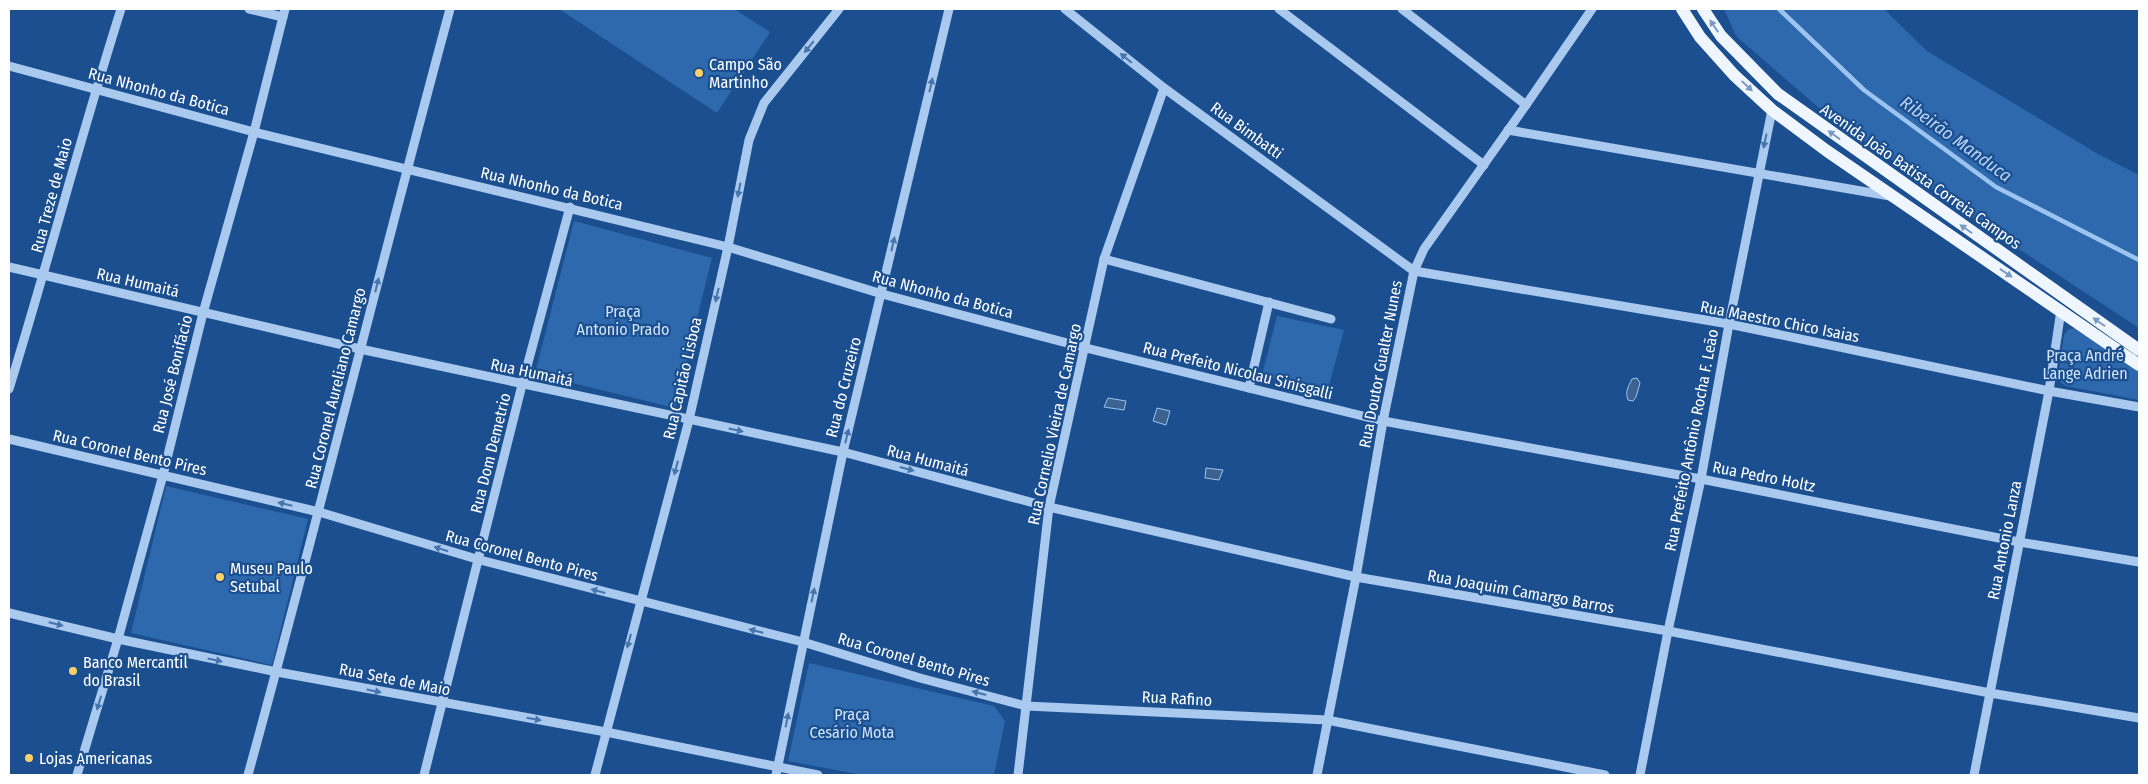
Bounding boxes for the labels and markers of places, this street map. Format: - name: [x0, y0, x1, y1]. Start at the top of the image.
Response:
- place label: Campo São Martinho: [709, 55, 782, 92]
- marker: Campo São Martinho: [693, 67, 705, 79]
- place label: Museu Paulo Setubal: [230, 559, 313, 596]
- marker: Museu Paulo Setubal: [214, 571, 226, 583]
- place label: Banco Mercantil do Brasil: [83, 653, 188, 690]
- marker: Banco Mercantil do Brasil: [67, 665, 79, 677]
- place label: Lojas Americanas: [39, 749, 152, 768]
- marker: Lojas Americanas: [23, 752, 35, 764]

